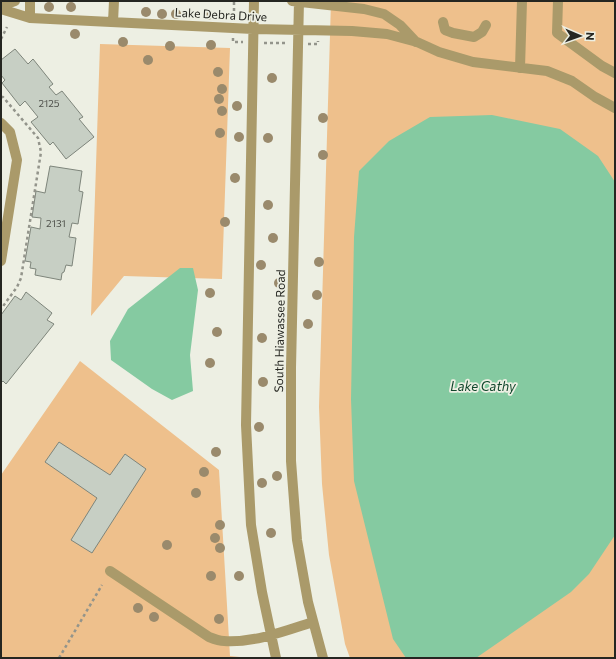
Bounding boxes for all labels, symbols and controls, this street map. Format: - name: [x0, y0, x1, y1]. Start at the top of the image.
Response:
- street label: Lake Debra Drive: [174, 5, 268, 23]
- north arrow: [560, 16, 600, 56]
- text: N: [584, 32, 597, 41]
- house number: 2125: [38, 97, 60, 109]
- house number: 2131: [46, 217, 66, 229]
- street label: South Hiawassee Road: [271, 269, 287, 393]
- water label: Lake Cathy: [450, 378, 517, 394]

